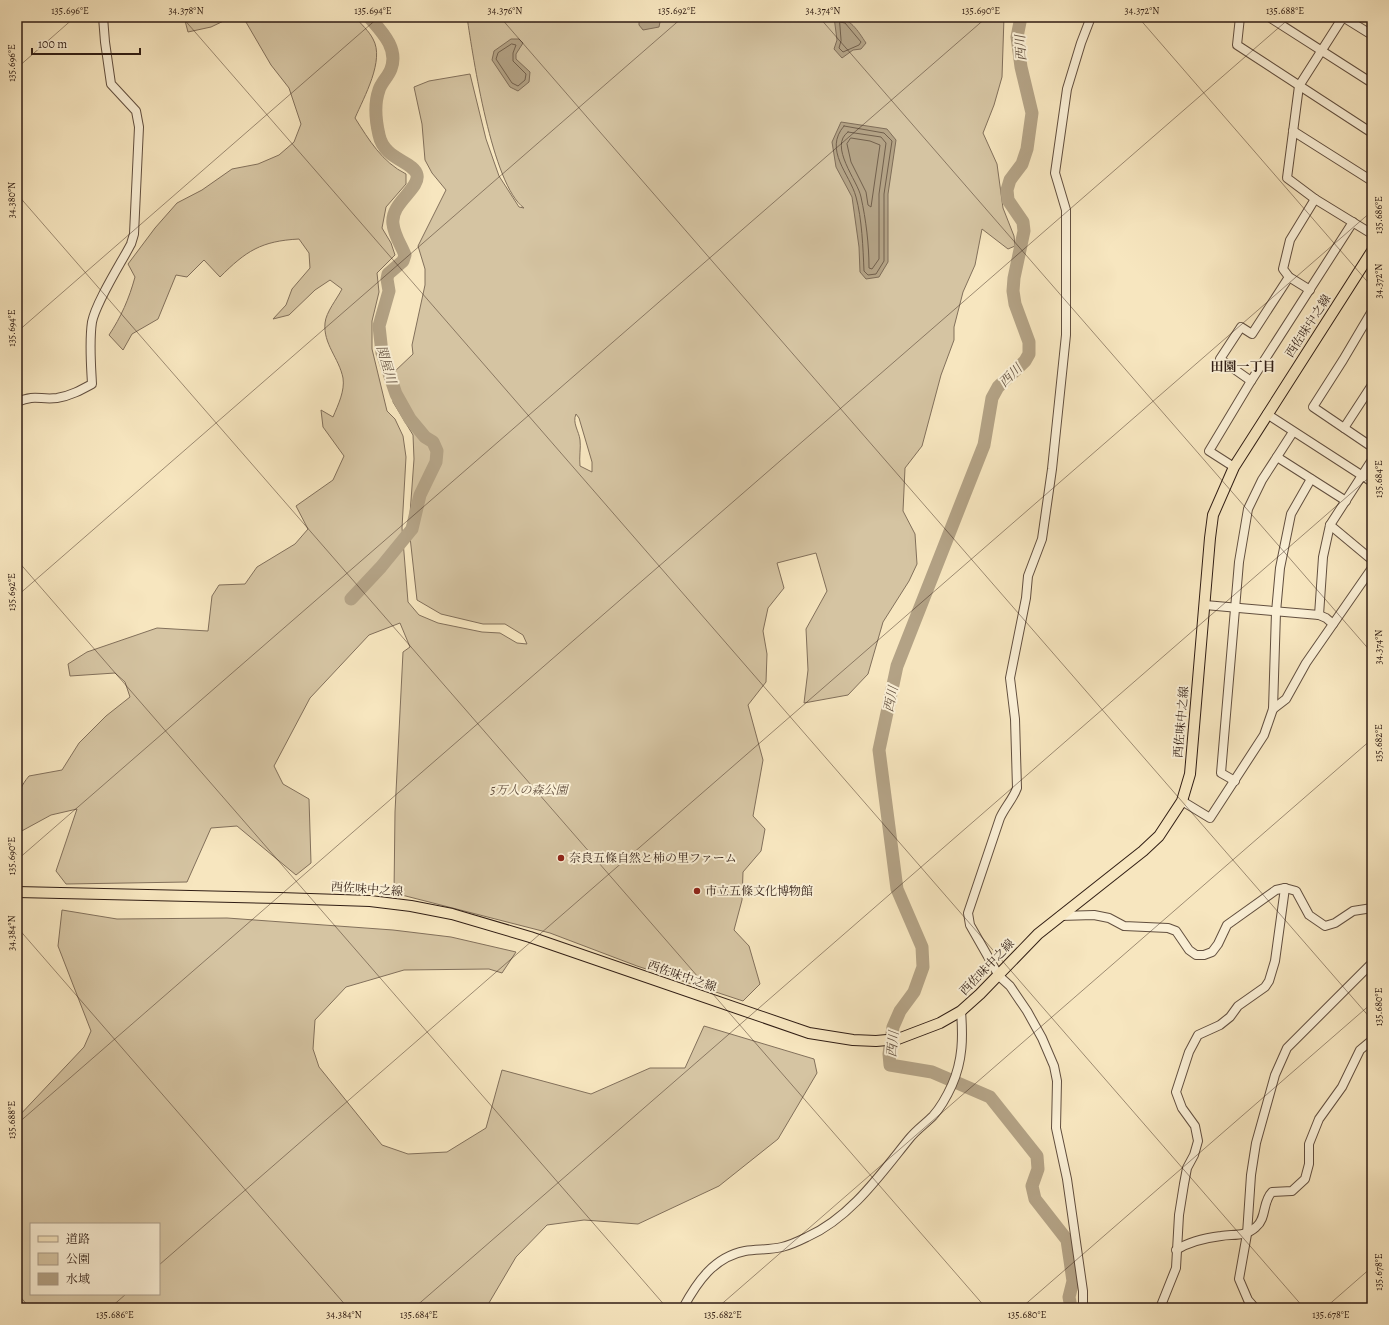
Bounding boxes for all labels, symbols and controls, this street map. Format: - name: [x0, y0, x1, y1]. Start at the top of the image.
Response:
- text: 135.696°E: [51, 4, 89, 17]
- text: 34.378°N: [168, 4, 204, 17]
- text: 135.694°E: [354, 4, 392, 17]
- text: 34.376°N: [488, 4, 522, 17]
- text: 135.692°E: [658, 4, 696, 17]
- text: 34.374°N: [806, 4, 840, 17]
- text: 135.690°E: [962, 4, 1000, 17]
- text: 34.372°N: [1124, 4, 1160, 17]
- text: 135.688°E: [1266, 4, 1304, 17]
- scale bar: [32, 30, 140, 56]
- water label: 西川: [1011, 33, 1030, 61]
- text: 100 m: [38, 36, 67, 52]
- text: 135.696°E: [5, 44, 18, 82]
- text: 34.380°N: [5, 182, 18, 218]
- text: 135.686°E: [1372, 196, 1385, 234]
- text: 34.372°N: [1372, 263, 1385, 299]
- street label: 西佐味中之線: [1282, 291, 1334, 361]
- text: 135.694°E: [5, 309, 18, 347]
- water label: 関屋川: [373, 343, 401, 387]
- district label: 田園一丁目: [1210, 358, 1276, 375]
- water label: 西川: [995, 359, 1027, 391]
- text: 135.684°E: [1372, 460, 1385, 498]
- text: 135.692°E: [5, 573, 18, 611]
- text: 34.374°N: [1372, 630, 1385, 664]
- water label: 西川: [879, 683, 902, 714]
- street label: 西佐味中之線: [1170, 685, 1192, 759]
- text: 135.682°E: [1372, 724, 1385, 762]
- park label: 5万人の森公園: [490, 782, 569, 798]
- text: 135.690°E: [5, 837, 18, 875]
- place label: 奈良五條自然と柿の里ファーム: [569, 850, 737, 866]
- marker: 奈良五條自然と柿の里ファーム: [556, 853, 566, 863]
- street label: 西佐味中之線: [331, 879, 403, 899]
- place label: 市立五條文化博物館: [705, 883, 813, 899]
- marker: 市立五條文化博物館: [692, 886, 702, 896]
- text: 34.384°N: [5, 915, 18, 951]
- street label: 西佐味中之線: [956, 936, 1018, 998]
- street label: 西佐味中之線: [645, 957, 719, 995]
- text: 135.680°E: [1372, 988, 1385, 1026]
- water label: 西川: [883, 1028, 903, 1058]
- text: 135.688°E: [5, 1101, 18, 1139]
- legend: [30, 1223, 160, 1295]
- text: 道路: [66, 1231, 90, 1247]
- text: 公園: [66, 1251, 90, 1267]
- text: 135.678°E: [1372, 1253, 1385, 1291]
- text: 水域: [66, 1271, 90, 1287]
- text: 135.686°E: [96, 1308, 134, 1321]
- text: 34.384°N: [326, 1308, 362, 1321]
- text: 135.684°E: [400, 1308, 438, 1321]
- text: 135.682°E: [704, 1308, 742, 1321]
- text: 135.680°E: [1008, 1308, 1046, 1321]
- text: 135.678°E: [1312, 1308, 1350, 1321]

